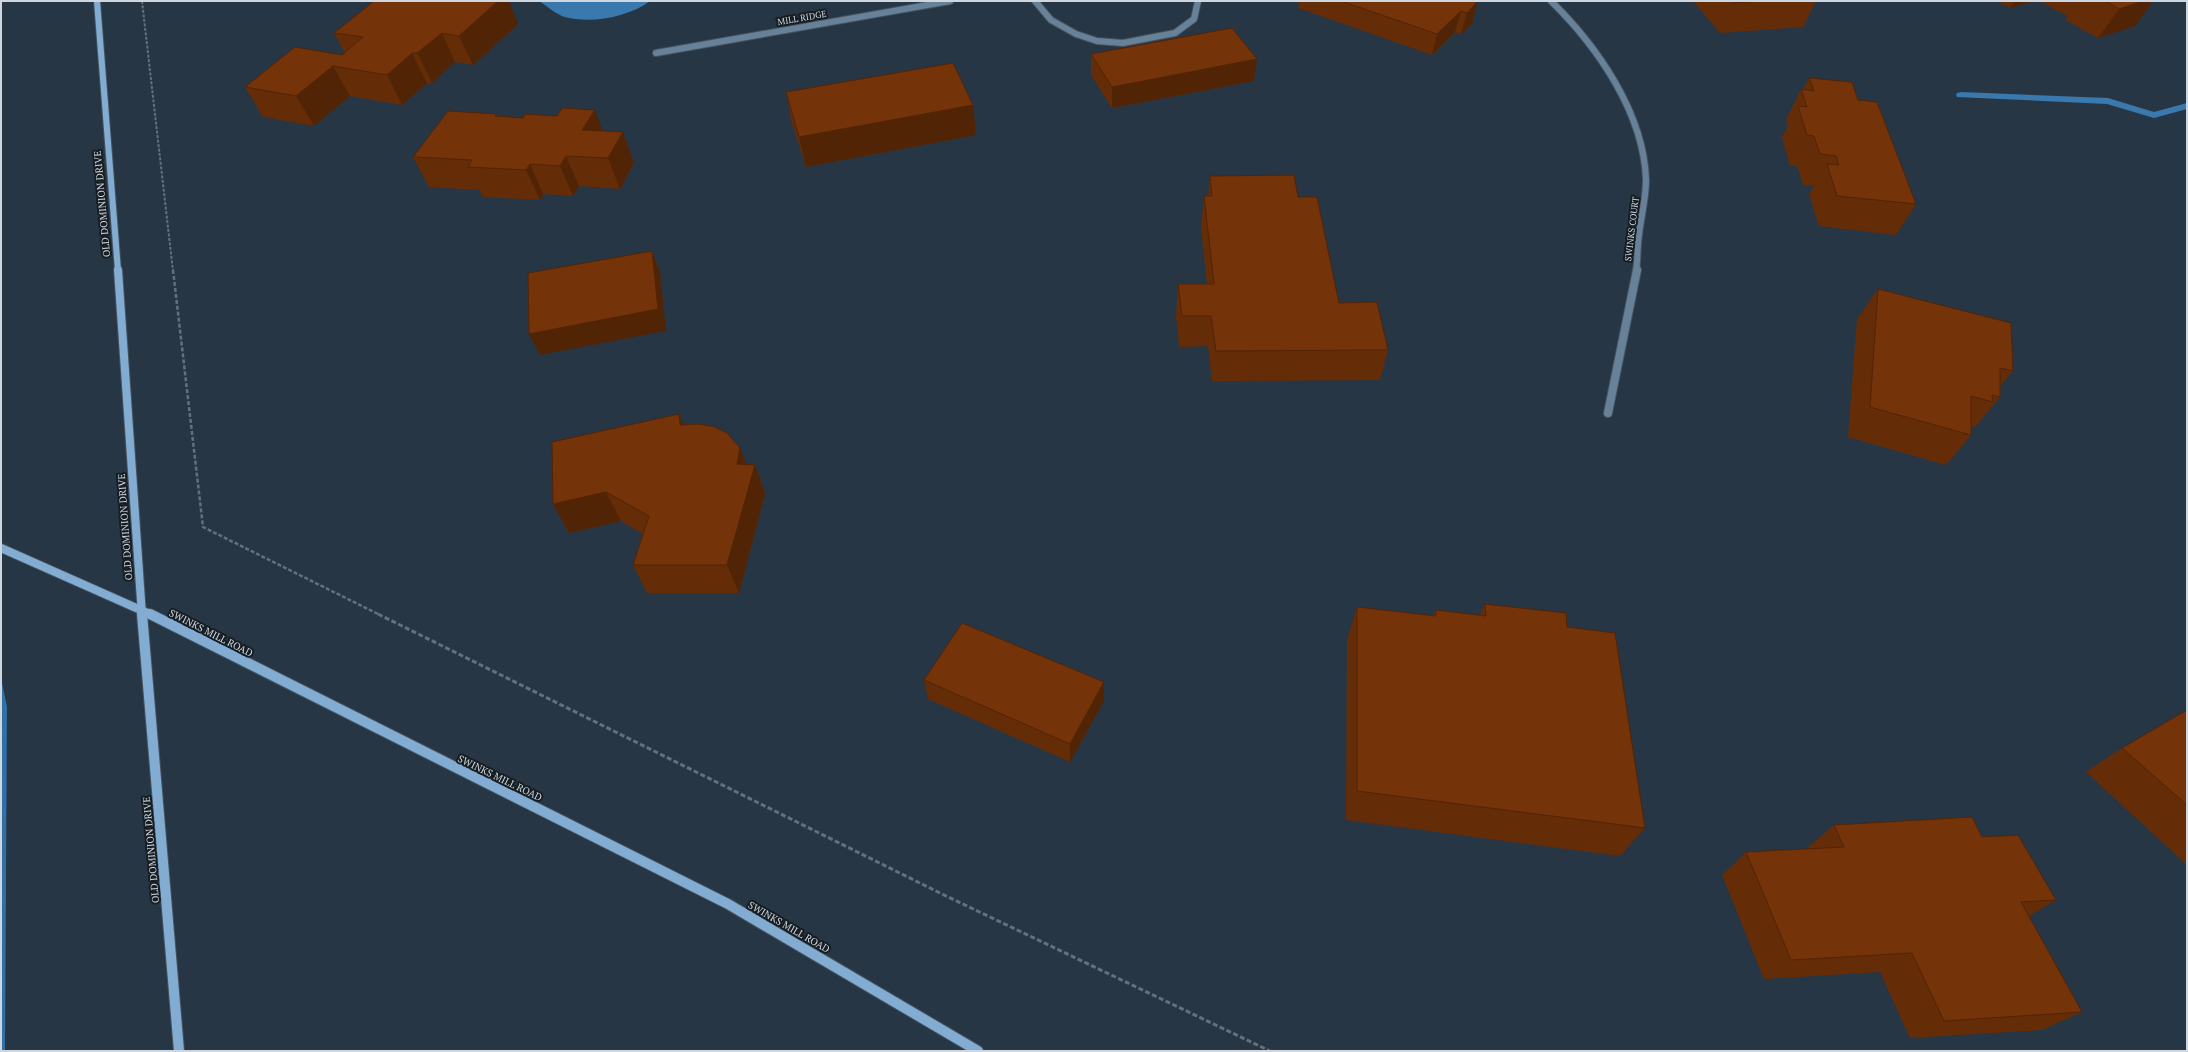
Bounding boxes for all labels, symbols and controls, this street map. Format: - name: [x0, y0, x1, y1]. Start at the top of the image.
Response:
- street label: MILL RIDGE: [776, 8, 828, 28]
- street label: OLD DOMINION DRIVE: [91, 150, 113, 258]
- street label: SWINKS COURT: [1622, 196, 1642, 262]
- street label: OLD DOMINION DRIVE: [115, 473, 135, 581]
- street label: SWINKS MILL ROAD: [167, 606, 255, 660]
- street label: SWINKS MILL ROAD: [456, 752, 544, 804]
- street label: OLD DOMINION DRIVE: [140, 796, 162, 904]
- street label: SWINKS MILL ROAD: [746, 898, 832, 956]

